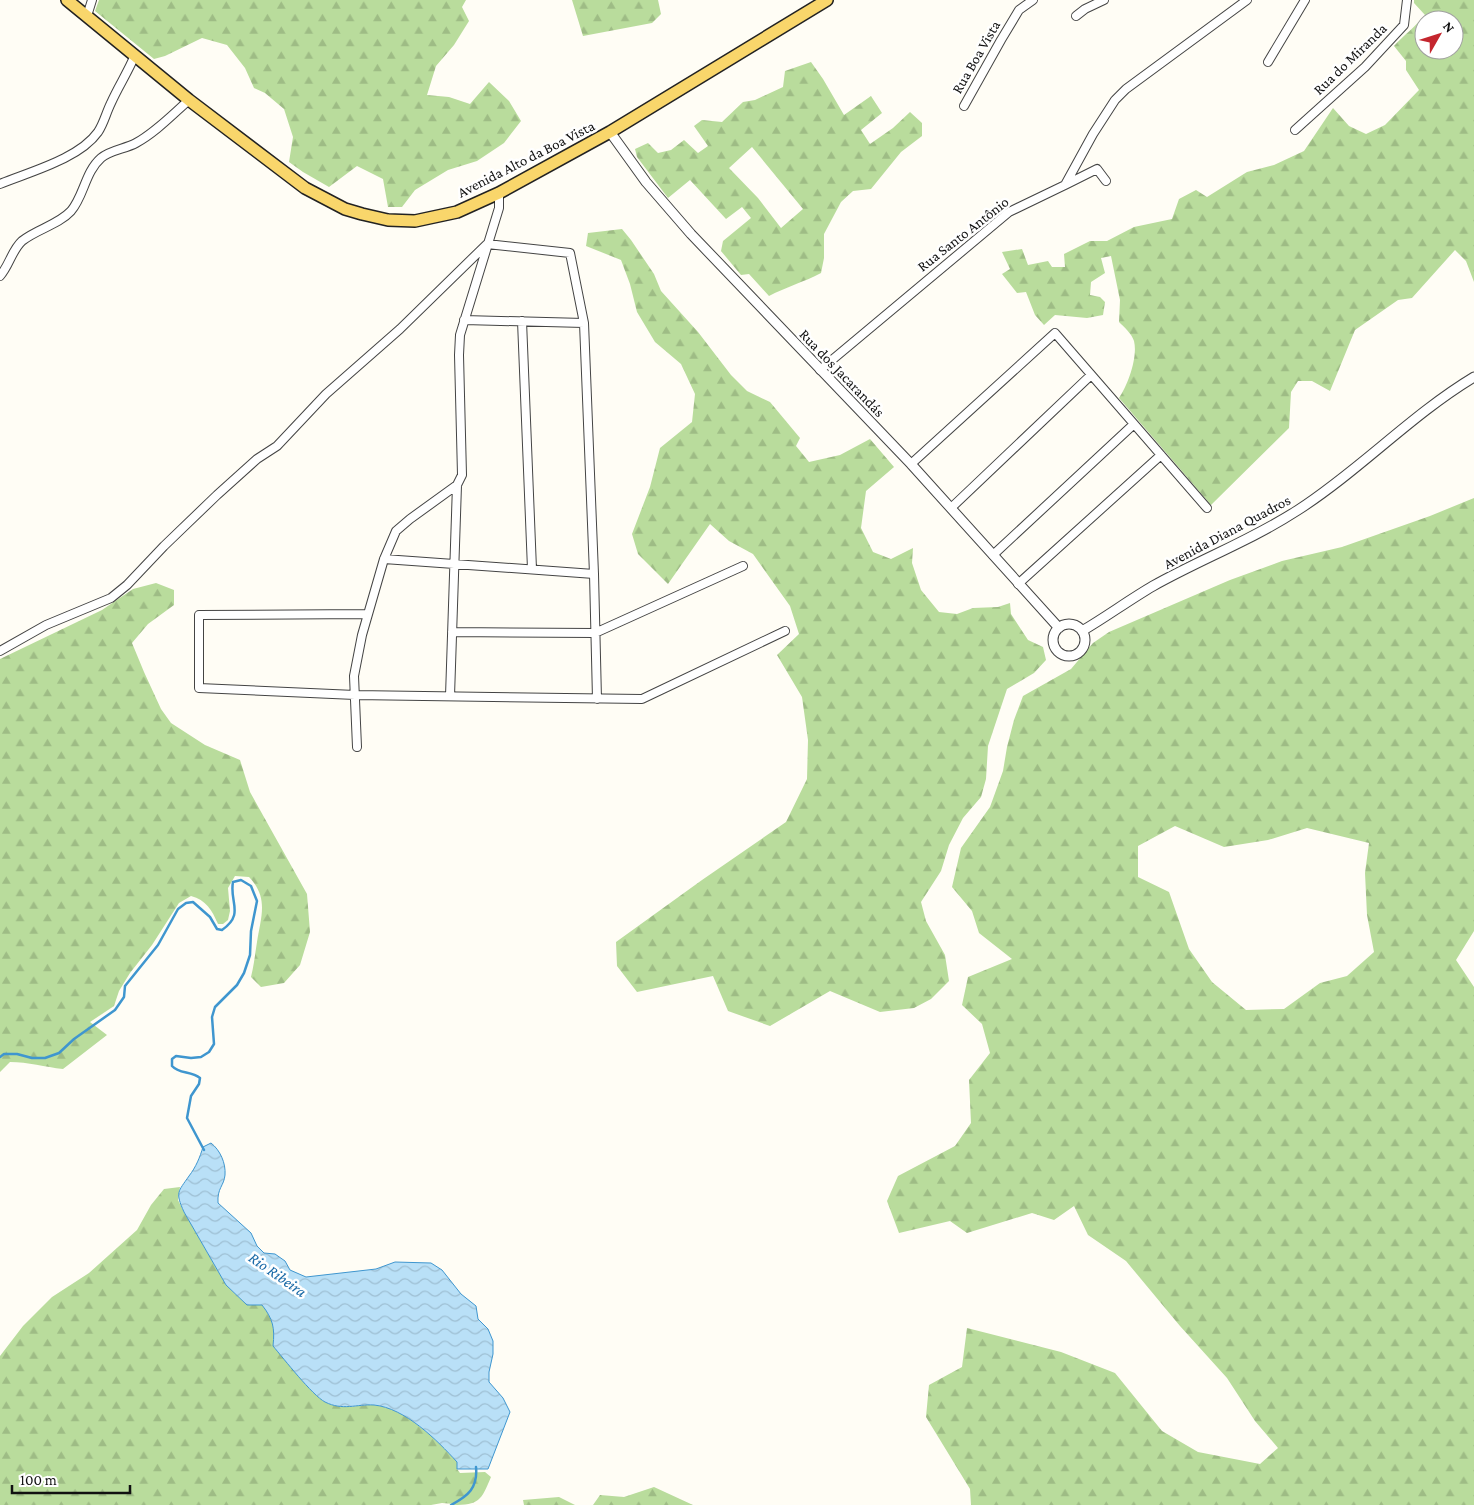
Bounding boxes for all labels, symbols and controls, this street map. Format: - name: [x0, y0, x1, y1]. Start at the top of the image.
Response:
- north arrow: [1414, 10, 1464, 60]
- street label: Rua Boa Vista: [949, 18, 1003, 96]
- text: N: [1440, 18, 1459, 36]
- street label: Rua do Miranda: [1310, 20, 1390, 98]
- street label: Avenida Alto da Boa Vista: [455, 117, 597, 201]
- street label: Rua Santo Antônio: [914, 193, 1012, 275]
- street label: Rua dos Jacarandás: [796, 326, 888, 421]
- street label: Avenida Diana Quadros: [1161, 492, 1293, 572]
- water label: Rio Ribeira: [246, 1248, 310, 1301]
- scale bar: [12, 1462, 130, 1494]
- text: 100 m: [20, 1472, 57, 1488]

